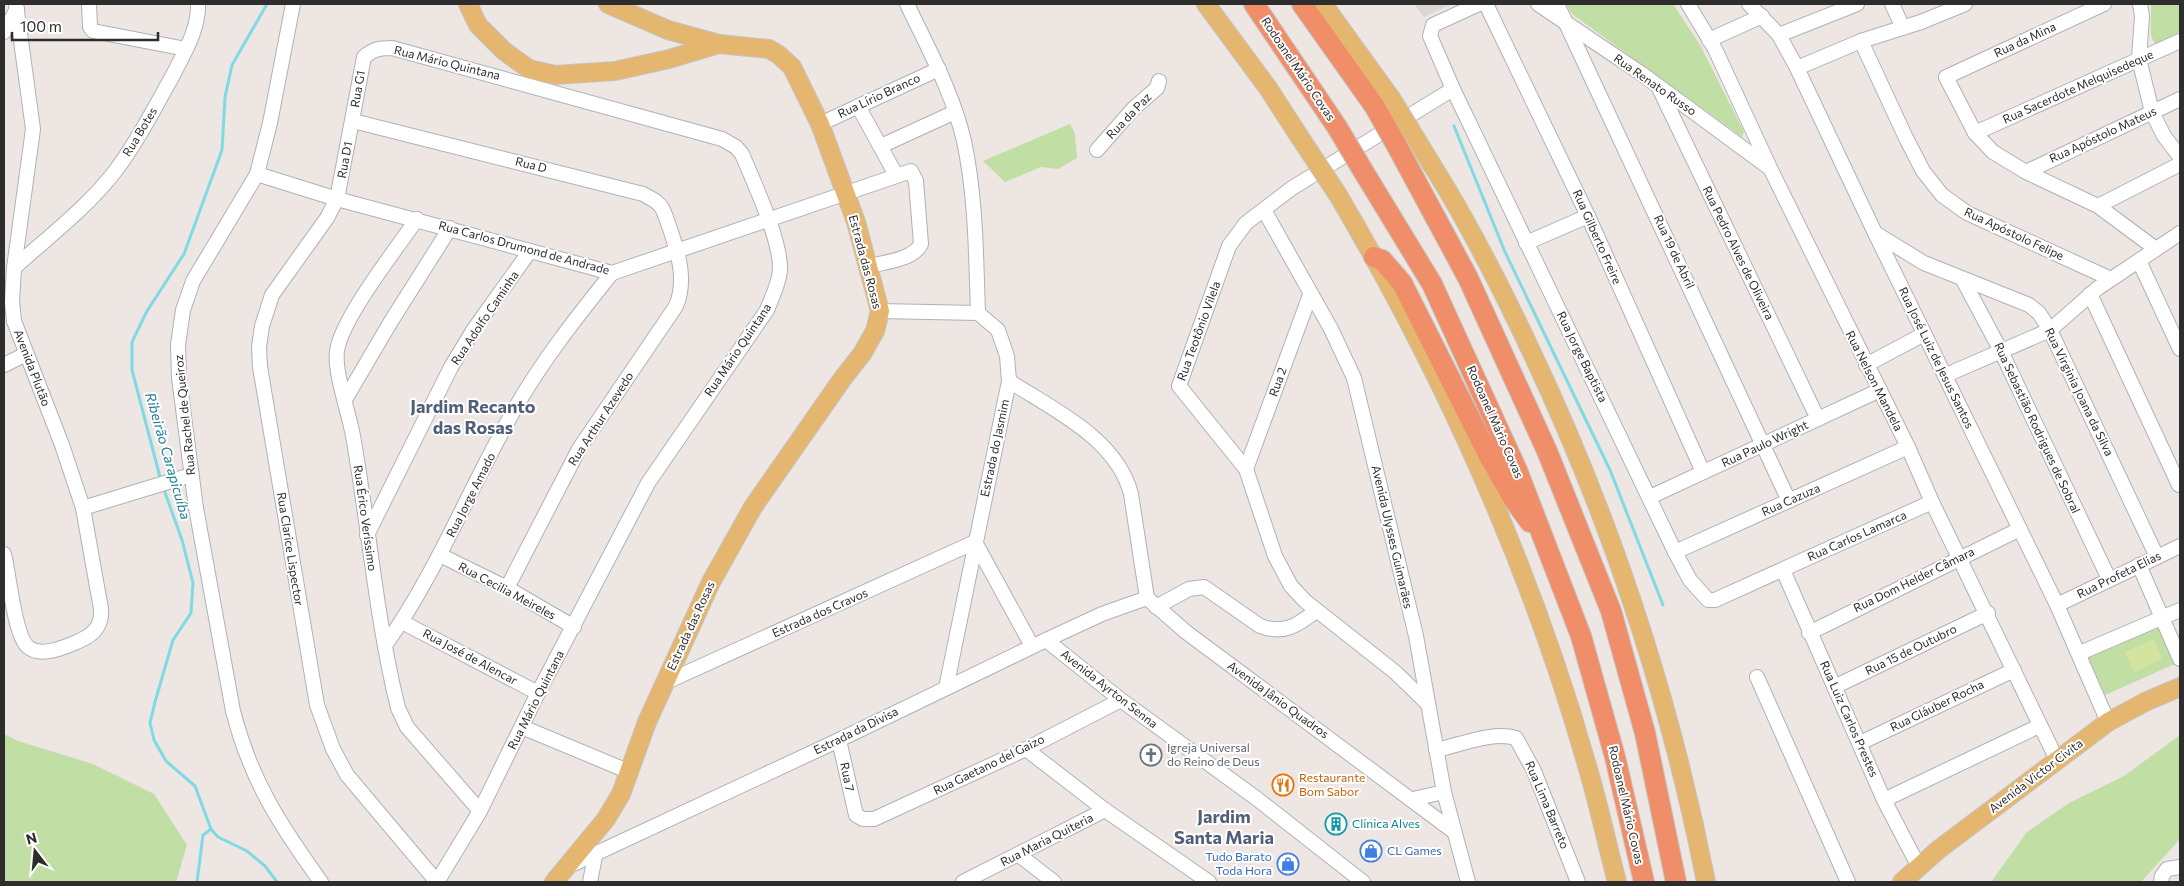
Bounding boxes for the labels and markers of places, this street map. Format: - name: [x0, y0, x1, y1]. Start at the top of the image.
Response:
- place label: Igreja Universal do Reino de Deus: [1167, 740, 1260, 768]
- church icon: Igreja Universal do Reino de Deus: [1139, 743, 1163, 767]
- place label: Restaurante Bom Sabor: [1299, 770, 1365, 798]
- restaurant icon: Restaurante Bom Sabor: [1271, 773, 1295, 797]
- building icon: Clínica Alves: [1324, 812, 1348, 836]
- place label: Clínica Alves: [1352, 816, 1420, 830]
- shop icon: CL Games: [1359, 839, 1383, 863]
- place label: CL Games: [1387, 843, 1442, 857]
- place label: Tudo Barato Toda Hora: [1205, 849, 1272, 877]
- shop icon: Tudo Barato Toda Hora: [1276, 852, 1300, 876]

